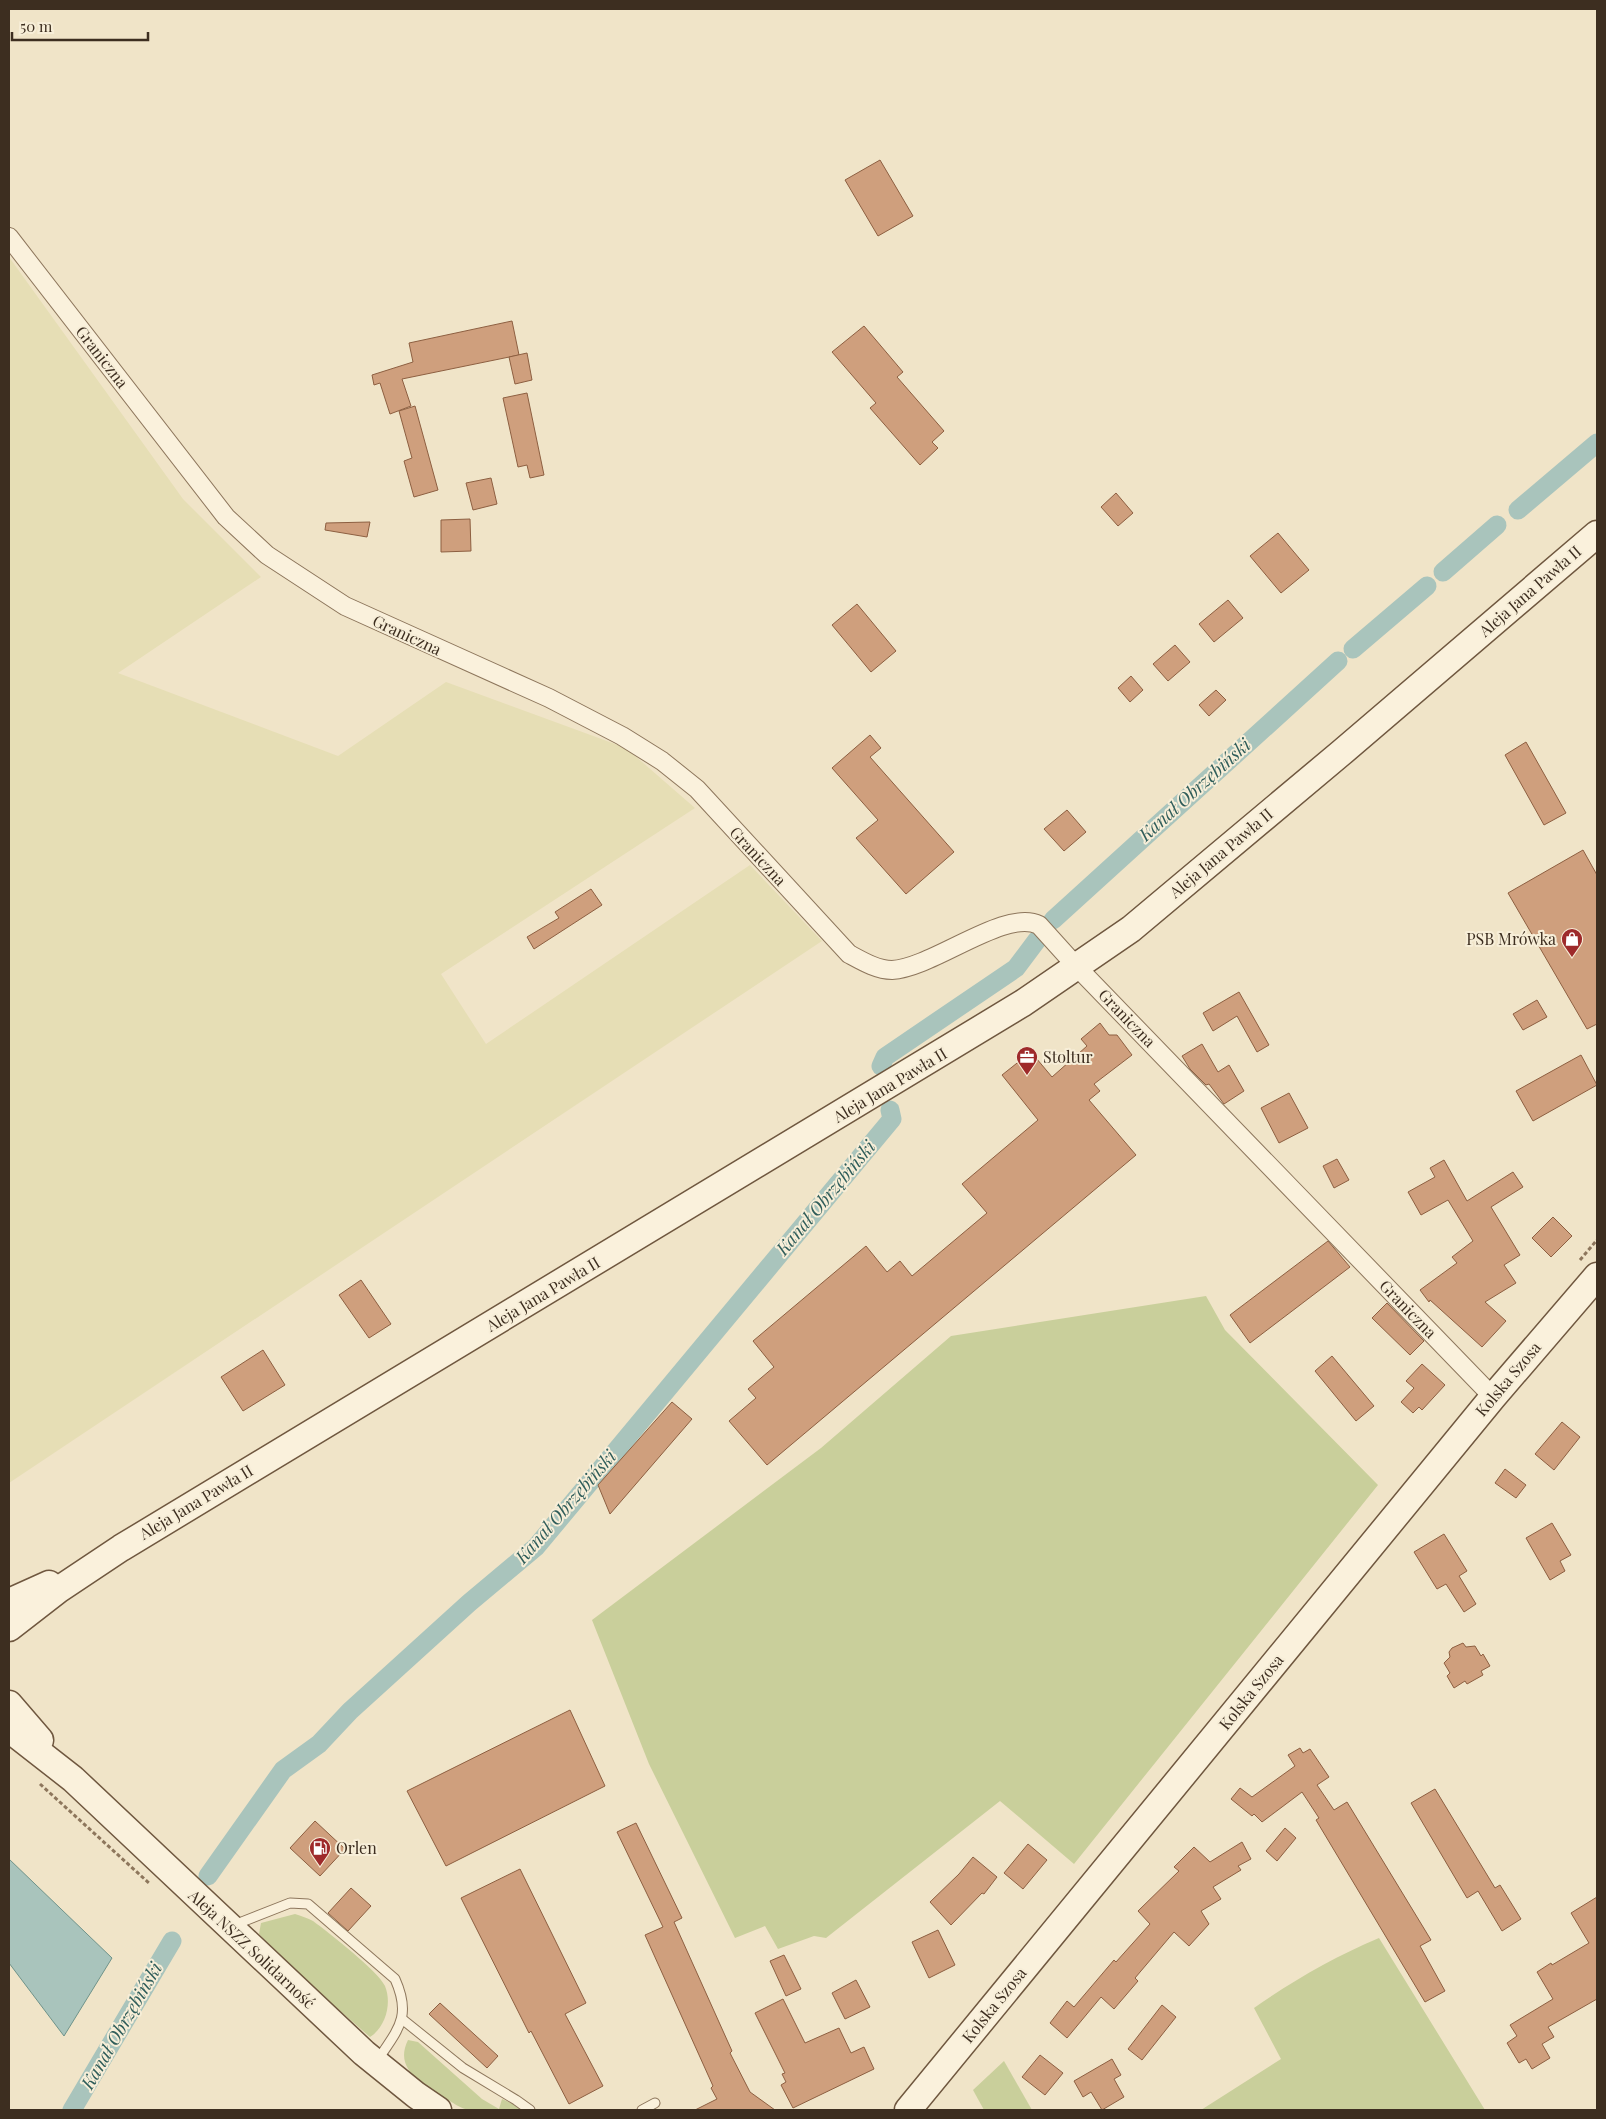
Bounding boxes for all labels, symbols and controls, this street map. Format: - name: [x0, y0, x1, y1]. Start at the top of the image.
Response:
- scale bar: [12, 10, 149, 42]
- text: 50 m: [20, 16, 53, 36]
- street label: Graniczna: [71, 321, 133, 392]
- street label: Aleja Jana Pawła II: [1473, 540, 1585, 642]
- street label: Graniczna: [369, 609, 445, 660]
- water label: Kanał Obrzębiński: [1133, 732, 1256, 847]
- street label: Aleja Jana Pawła II: [1164, 803, 1277, 903]
- street label: Graniczna: [726, 822, 791, 890]
- shop icon: PSB Mrówka: [1560, 927, 1584, 958]
- place label: PSB Mrówka: [1466, 928, 1556, 949]
- street label: Graniczna: [1094, 984, 1160, 1051]
- street label: Aleja Jana Pawła II: [828, 1042, 950, 1127]
- office icon: Stoltur: [1015, 1045, 1039, 1076]
- place label: Stoltur: [1043, 1046, 1093, 1067]
- water label: Kanał Obrzębiński: [770, 1135, 881, 1260]
- street label: Aleja Jana Pawła II: [481, 1251, 603, 1336]
- street label: Graniczna: [1375, 1275, 1441, 1342]
- street label: Kolska Szosa: [1470, 1337, 1545, 1420]
- water label: Kanał Obrzębiński: [509, 1444, 621, 1569]
- street label: Aleja Jana Pawła II: [134, 1459, 256, 1544]
- street label: Kolska Szosa: [1214, 1650, 1288, 1734]
- fuel station icon: Orlen: [308, 1836, 332, 1867]
- place label: Orlen: [336, 1837, 377, 1858]
- street label: Aleja NSZZ Solidarność: [184, 1884, 320, 2013]
- water label: Kanał Obrzębiński: [75, 1957, 167, 2094]
- street label: Kolska Szosa: [957, 1963, 1031, 2047]

